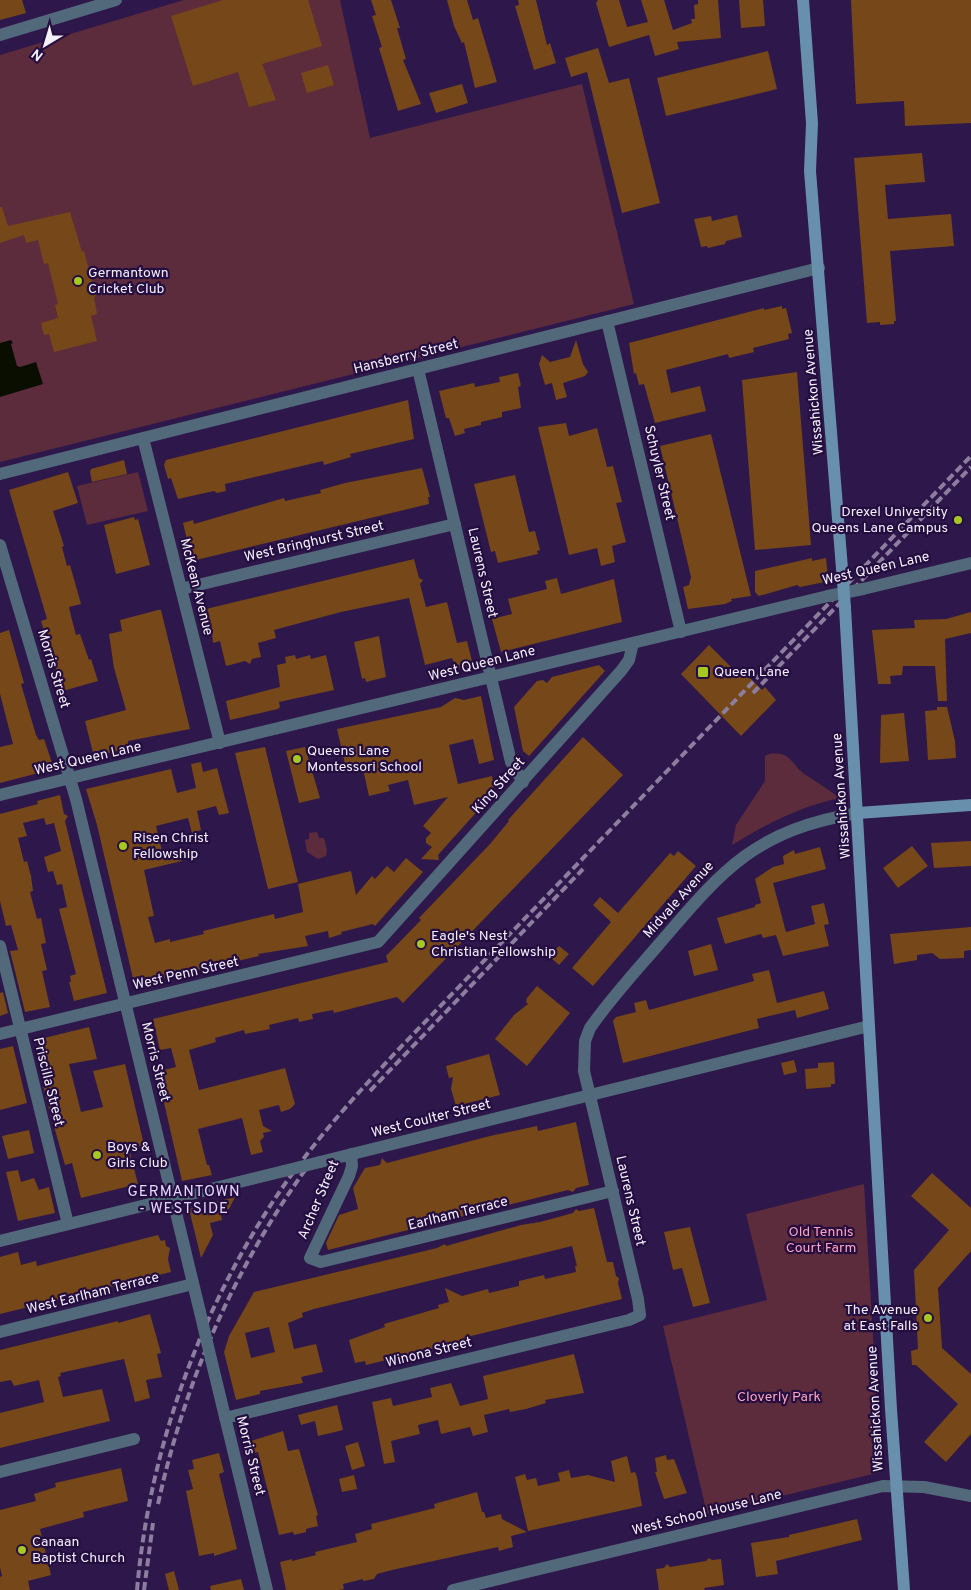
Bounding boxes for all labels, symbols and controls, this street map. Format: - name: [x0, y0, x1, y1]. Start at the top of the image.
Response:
- north arrow: [20, 20, 70, 70]
- text: N: [29, 44, 47, 64]
- place label: Germantown Cricket Club: [88, 265, 169, 298]
- marker: Germantown Cricket Club: [72, 275, 84, 287]
- street label: Wissahickon Avenue: [800, 328, 828, 456]
- street label: Hansberry Street: [352, 336, 460, 378]
- street label: Schuyler Street: [640, 424, 678, 522]
- place label: Drexel University Queens Lane Campus: [811, 504, 948, 537]
- marker: Drexel University Queens Lane Campus: [952, 514, 964, 526]
- street label: West Bringhurst Street: [243, 518, 385, 566]
- street label: Laurens Street: [463, 526, 501, 620]
- street label: McKean Avenue: [176, 537, 216, 637]
- street label: West Queen Lane: [821, 548, 931, 590]
- street label: Morris Street: [33, 627, 73, 711]
- street label: West Queen Lane: [427, 643, 537, 685]
- place label: Queen Lane: [714, 664, 790, 681]
- marker: Queen Lane: [696, 665, 710, 679]
- street label: Wissahickon Avenue: [829, 732, 855, 860]
- street label: West Queen Lane: [33, 738, 143, 780]
- place label: Queens Lane Montessori School: [307, 743, 422, 776]
- marker: Queens Lane Montessori School: [291, 753, 303, 765]
- street label: King Street: [469, 754, 529, 818]
- place label: Risen Christ Fellowship: [133, 830, 209, 863]
- marker: Risen Christ Fellowship: [117, 840, 129, 852]
- street label: Midvale Avenue: [640, 858, 718, 942]
- place label: Eagle's Nest Christian Fellowship: [431, 928, 556, 961]
- marker: Eagle's Nest Christian Fellowship: [415, 938, 427, 950]
- street label: West Penn Street: [131, 954, 241, 994]
- street label: Morris Street: [137, 1020, 173, 1104]
- street label: Priscilla Street: [29, 1036, 67, 1128]
- street label: West Coulter Street: [370, 1096, 492, 1142]
- place label: Boys & Girls Club: [107, 1139, 168, 1172]
- marker: Boys & Girls Club: [91, 1149, 103, 1161]
- street label: Laurens Street: [611, 1154, 649, 1248]
- street label: Archer Street: [295, 1158, 343, 1242]
- district label: GERMANTOWN - WESTSIDE: [127, 1183, 241, 1219]
- street label: Earlham Terrace: [406, 1193, 510, 1235]
- park label: Old Tennis Court Farm: [786, 1224, 856, 1257]
- street label: West Earlham Terrace: [25, 1269, 161, 1319]
- place label: The Avenue at East Falls: [844, 1302, 918, 1335]
- marker: The Avenue at East Falls: [922, 1312, 934, 1324]
- street label: Winona Street: [384, 1334, 474, 1372]
- street label: Wissahickon Avenue: [864, 1346, 888, 1472]
- park label: Cloverly Park: [737, 1389, 821, 1406]
- street label: Morris Street: [232, 1414, 268, 1498]
- street label: West School House Lane: [630, 1486, 784, 1540]
- place label: Canaan Baptist Church: [32, 1534, 125, 1567]
- marker: Canaan Baptist Church: [16, 1544, 28, 1556]

